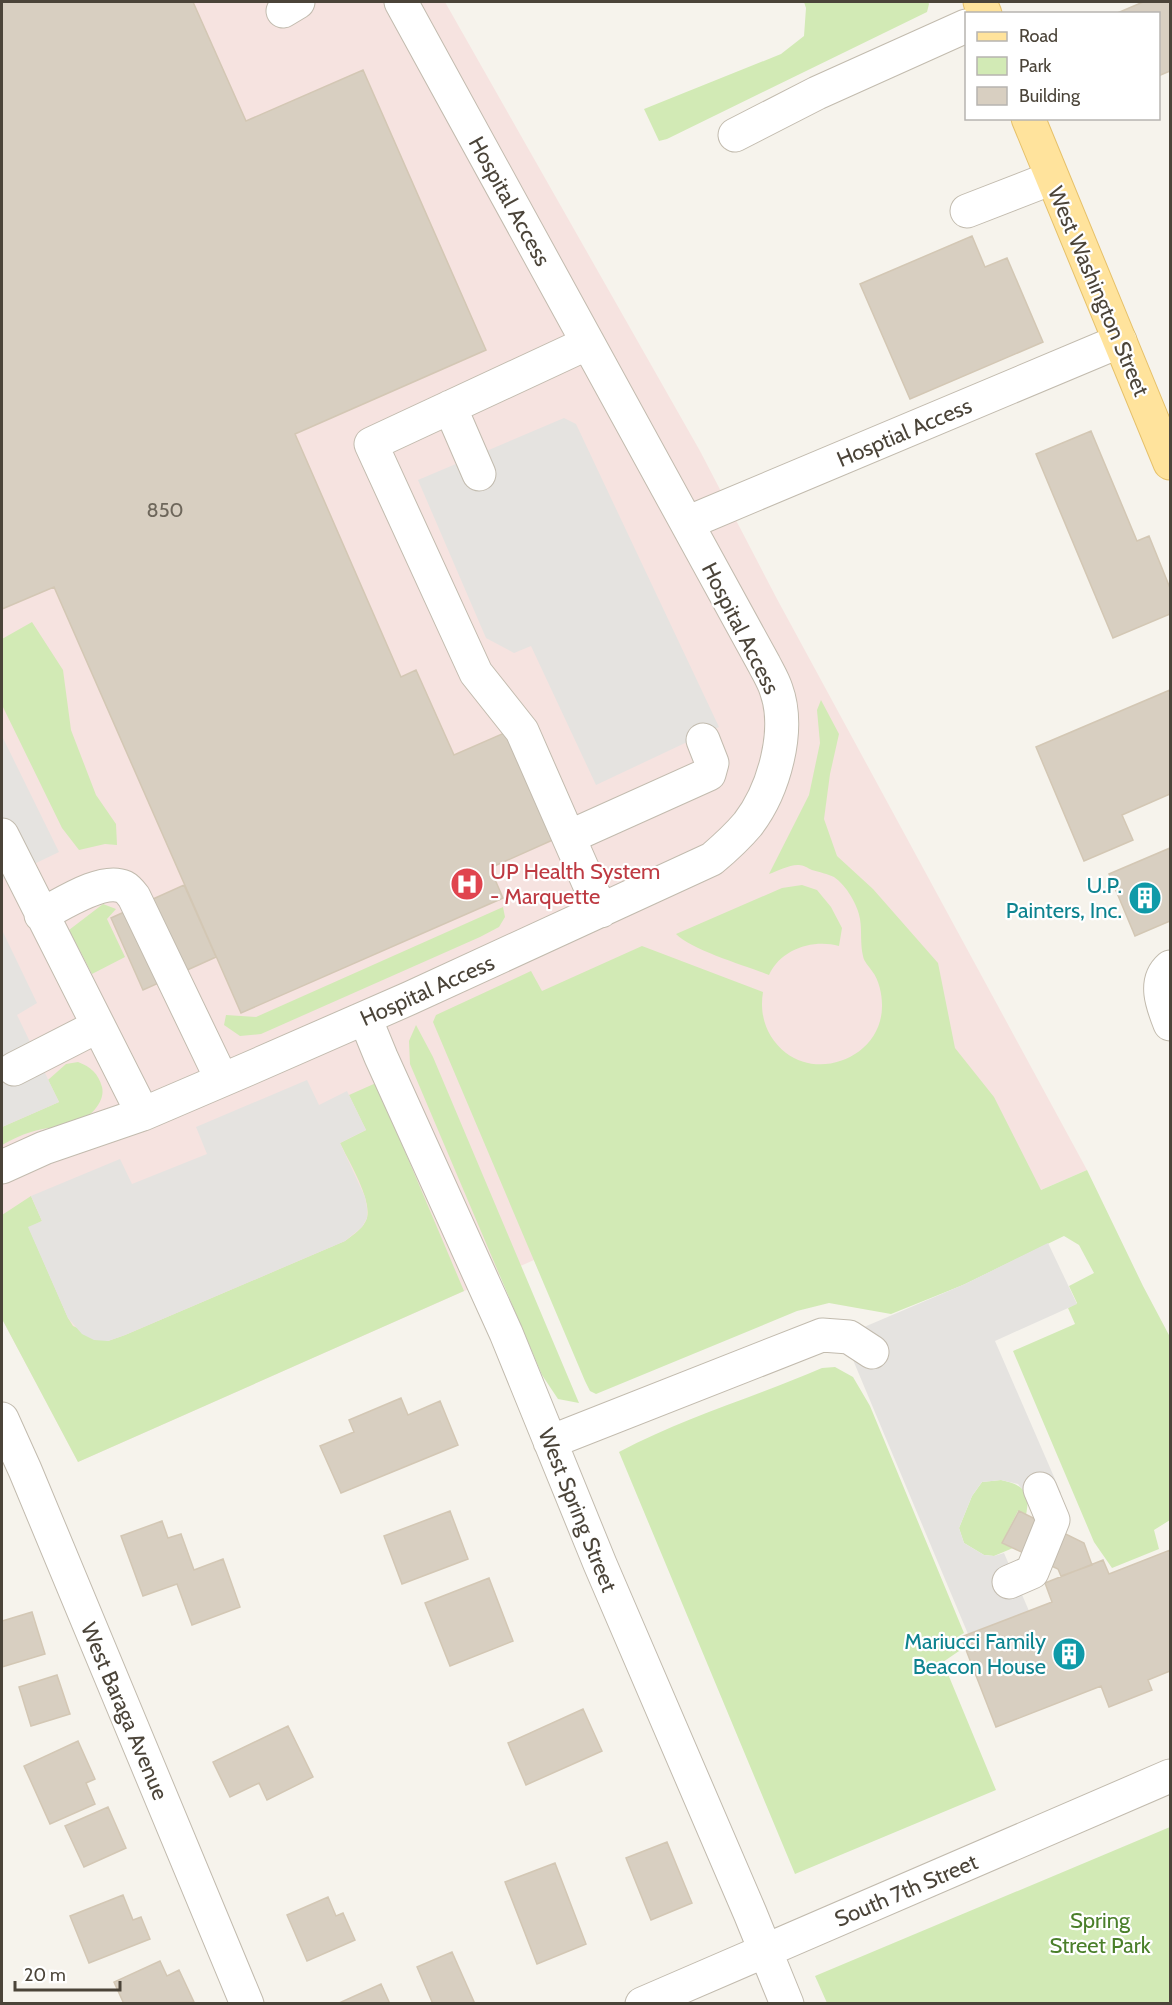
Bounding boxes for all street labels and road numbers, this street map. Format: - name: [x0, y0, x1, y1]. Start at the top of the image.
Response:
- street label: Hospital Access: [463, 132, 556, 271]
- street label: West Washington Street: [1042, 182, 1155, 401]
- street label: Hosptial Access: [833, 392, 976, 473]
- street label: Hospital Access: [696, 558, 785, 698]
- street label: Hospital Access: [356, 949, 498, 1032]
- street label: West Spring Street: [532, 1424, 623, 1596]
- street label: West Baraga Avenue: [75, 1618, 174, 1804]
- street label: South 7th Street: [831, 1848, 982, 1933]

